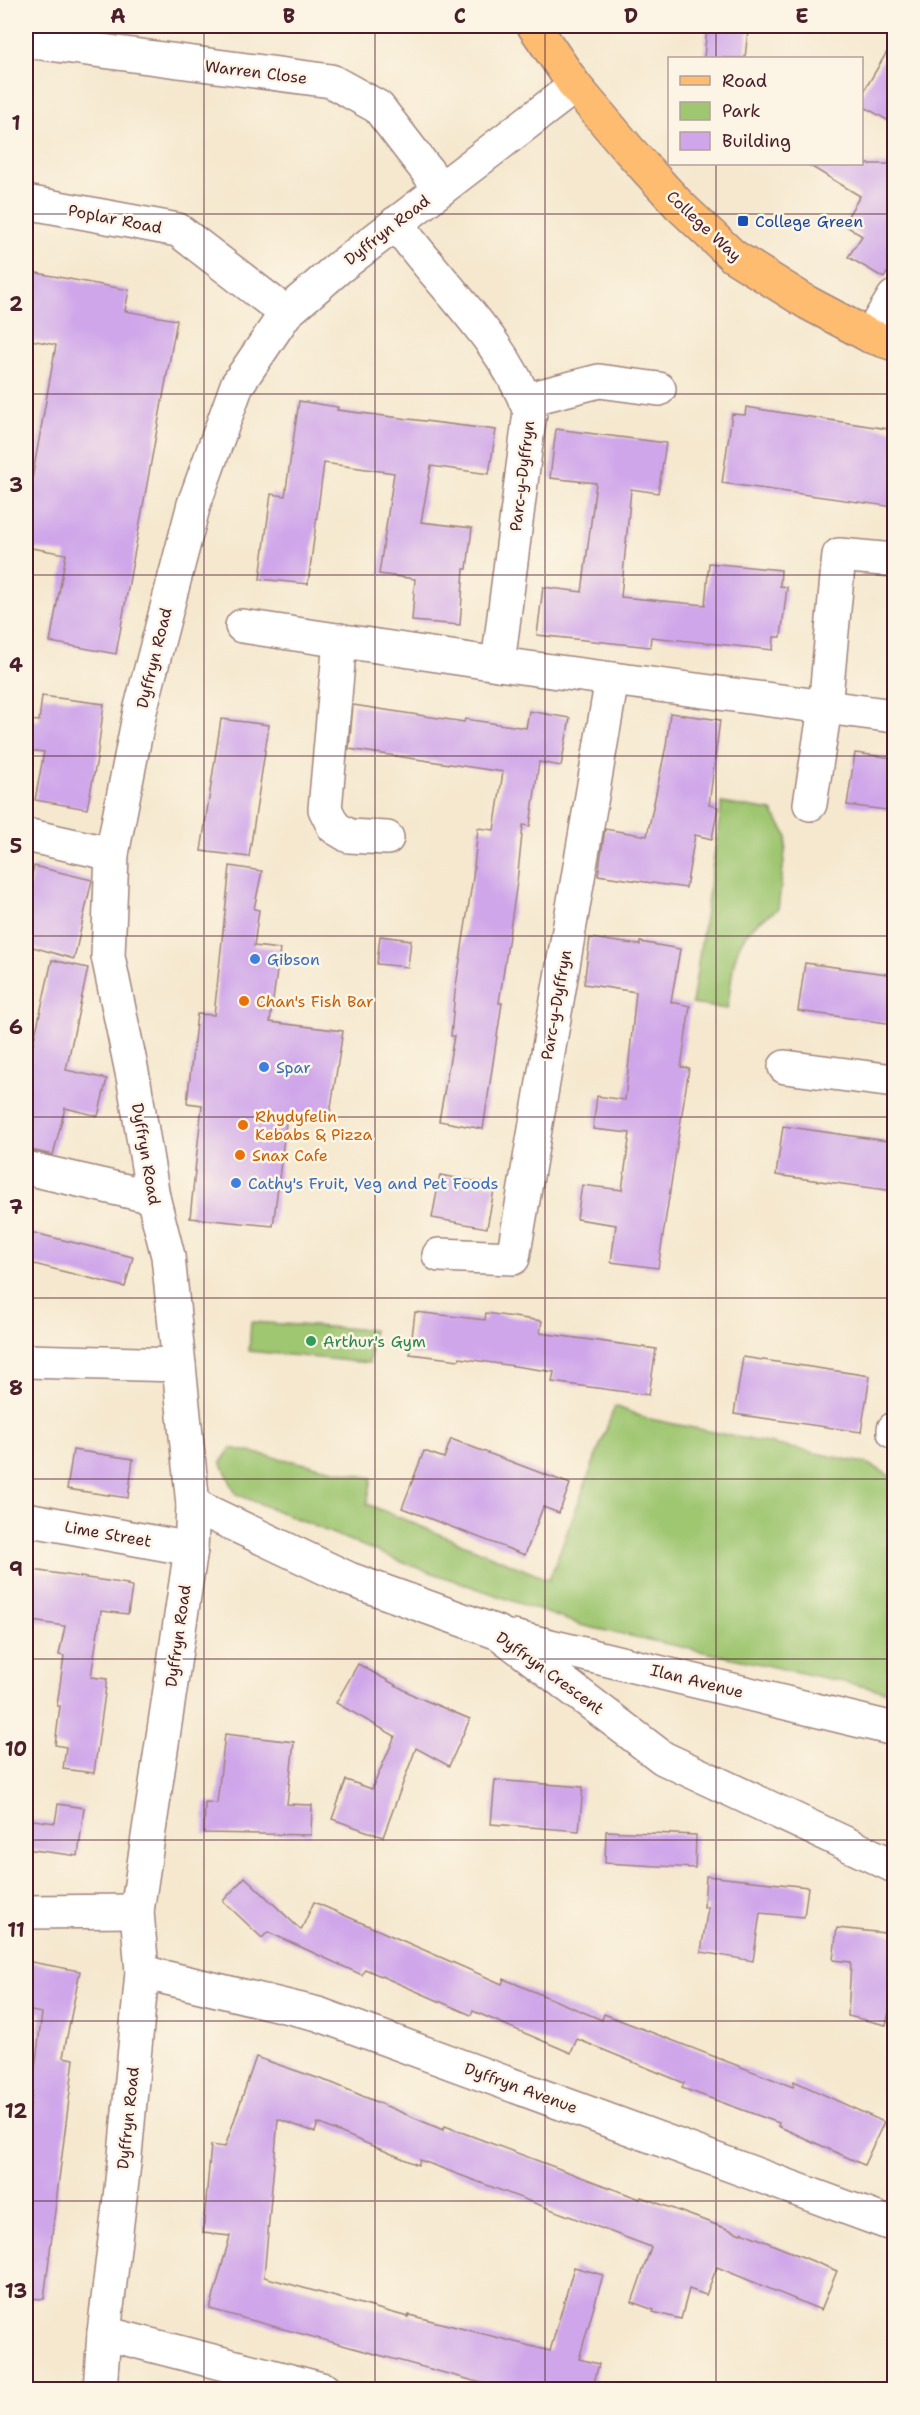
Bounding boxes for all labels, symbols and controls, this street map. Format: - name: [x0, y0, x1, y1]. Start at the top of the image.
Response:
- text: A: [110, 3, 126, 29]
- text: B: [283, 3, 295, 29]
- text: C: [454, 3, 466, 29]
- text: D: [624, 3, 638, 29]
- text: E: [795, 3, 809, 29]
- street label: Warren Close: [204, 55, 308, 89]
- legend: [668, 57, 863, 165]
- text: Road: [722, 69, 767, 93]
- text: Park: [722, 99, 761, 123]
- text: 1: [11, 110, 21, 136]
- text: Building: [722, 129, 791, 153]
- street label: College Way: [662, 186, 746, 266]
- street label: Dyffryn Road: [340, 190, 434, 270]
- street label: Poplar Road: [66, 200, 164, 238]
- place label: College Green: [755, 211, 863, 232]
- marker: College Green: [736, 214, 750, 228]
- text: 2: [9, 291, 23, 317]
- street label: Parc-y-Dyffryn: [505, 419, 539, 533]
- text: 3: [9, 472, 23, 498]
- street label: Dyffryn Road: [131, 606, 177, 710]
- text: 4: [9, 652, 23, 678]
- text: 5: [10, 833, 22, 859]
- street label: Parc-y-Dyffryn: [536, 948, 576, 1062]
- place label: Gibson: [267, 949, 320, 970]
- marker: Gibson: [248, 952, 262, 966]
- place label: Chan's Fish Bar: [256, 991, 373, 1012]
- marker: Chan's Fish Bar: [237, 994, 251, 1008]
- text: 6: [9, 1014, 23, 1040]
- place label: Spar: [276, 1057, 311, 1078]
- marker: Spar: [257, 1060, 271, 1074]
- street label: Dyffryn Road: [127, 1101, 165, 1207]
- place label: Rhydyfelin Kebabs & Pizza: [255, 1106, 373, 1145]
- marker: Rhydyfelin Kebabs & Pizza: [236, 1118, 250, 1132]
- place label: Snax Cafe: [252, 1145, 328, 1166]
- marker: Snax Cafe: [233, 1148, 247, 1162]
- place label: Cathy's Fruit, Veg and Pet Foods: [248, 1173, 498, 1194]
- marker: Cathy's Fruit, Veg and Pet Foods: [229, 1176, 243, 1190]
- text: 7: [9, 1194, 23, 1220]
- place label: Arthur's Gym: [323, 1331, 426, 1352]
- marker: Arthur's Gym: [304, 1334, 318, 1348]
- text: 8: [9, 1375, 23, 1401]
- street label: Lime Street: [63, 1516, 153, 1552]
- text: 9: [9, 1556, 23, 1582]
- street label: Dyffryn Road: [160, 1584, 196, 1688]
- street label: Dyffryn Crescent: [492, 1627, 608, 1719]
- street label: Ilan Avenue: [648, 1659, 746, 1703]
- text: 10: [5, 1736, 27, 1762]
- text: 11: [7, 1917, 25, 1943]
- street label: Dyffryn Avenue: [461, 2058, 581, 2118]
- street label: Dyffryn Road: [112, 2066, 144, 2170]
- text: 12: [5, 2098, 27, 2124]
- text: 13: [5, 2278, 27, 2304]

